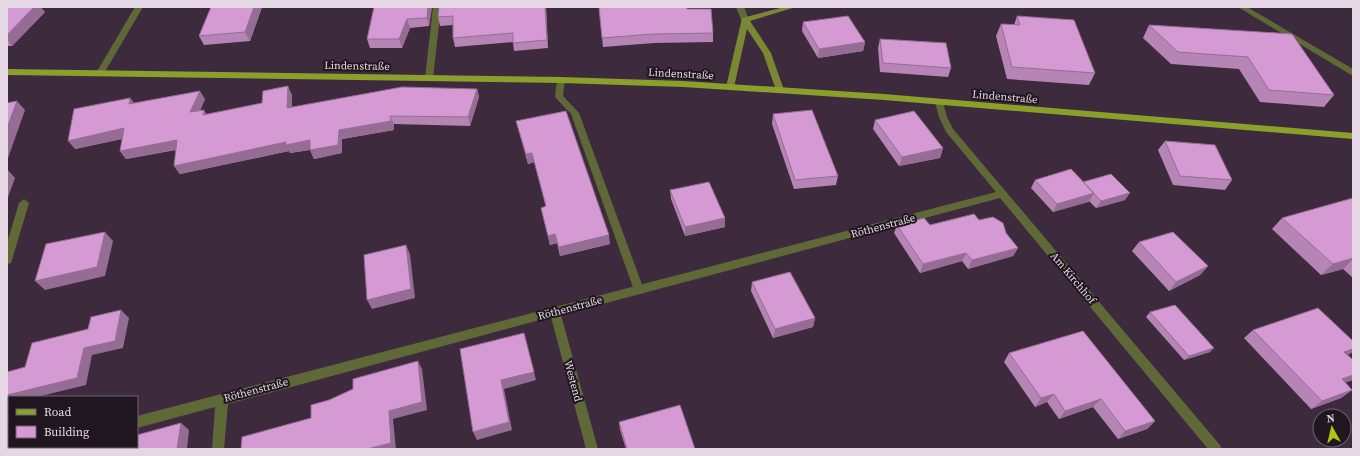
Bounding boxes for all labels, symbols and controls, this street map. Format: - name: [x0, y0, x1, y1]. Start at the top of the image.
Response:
- street label: Lindenstraße: [324, 58, 390, 74]
- street label: Lindenstraße: [648, 65, 715, 83]
- street label: Lindenstraße: [972, 87, 1039, 107]
- street label: Röthenstraße: [849, 210, 917, 242]
- street label: Am Kirchhof: [1047, 249, 1100, 308]
- street label: Röthenstraße: [536, 292, 604, 324]
- street label: Westend: [560, 359, 586, 404]
- street label: Röthenstraße: [222, 374, 290, 406]
- legend: [8, 396, 138, 448]
- text: Road: [44, 404, 71, 420]
- north arrow: [1312, 408, 1352, 448]
- text: N: [1326, 411, 1336, 427]
- text: Building: [44, 424, 89, 440]

